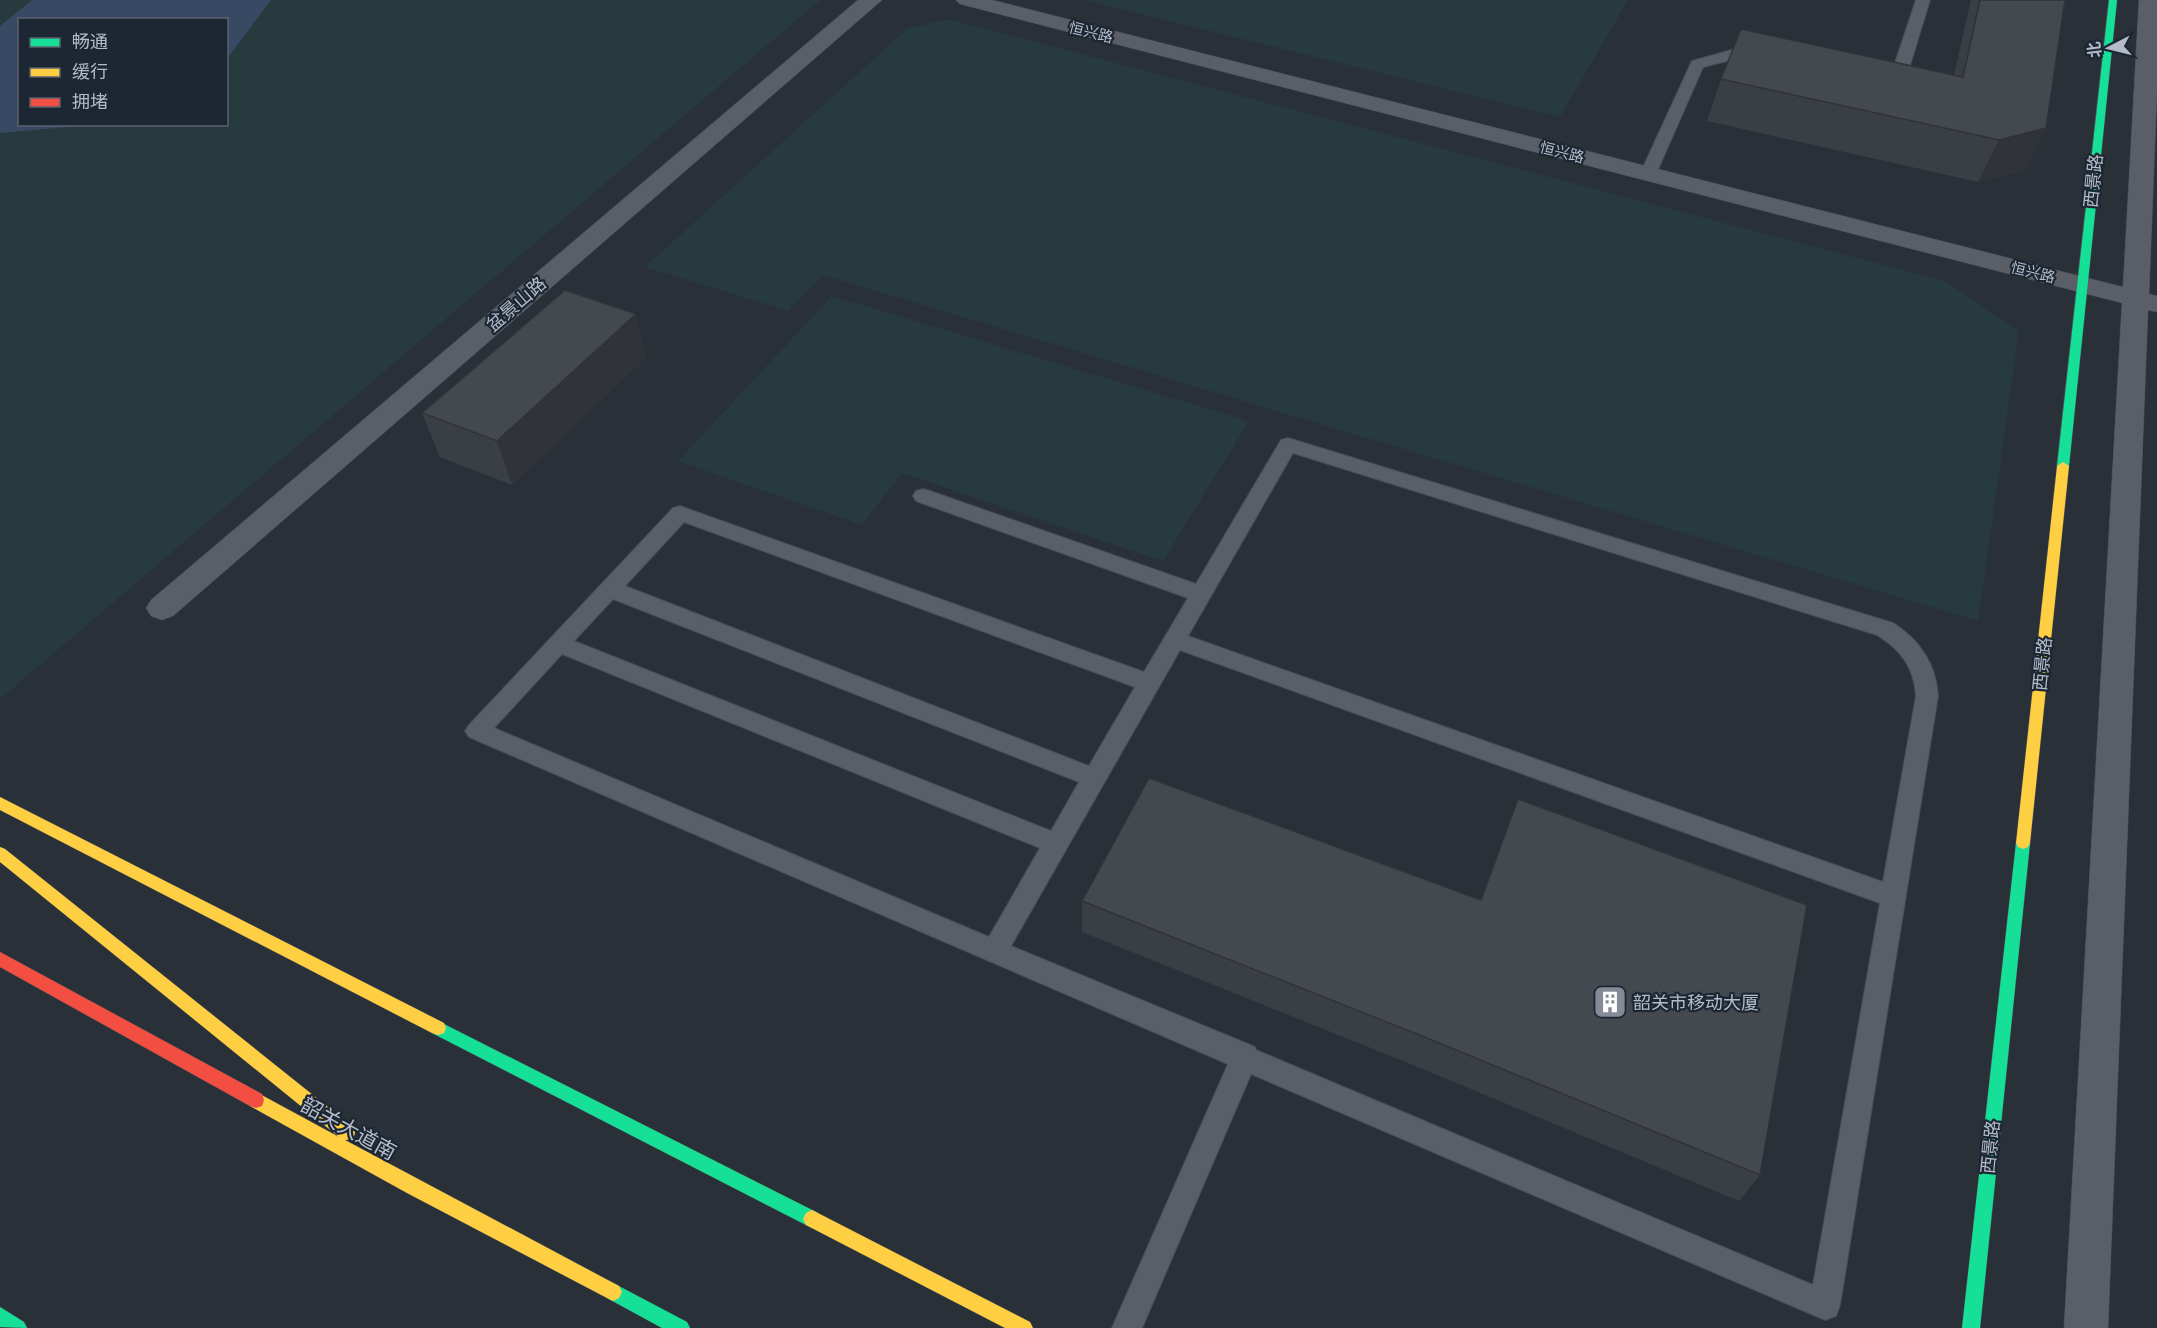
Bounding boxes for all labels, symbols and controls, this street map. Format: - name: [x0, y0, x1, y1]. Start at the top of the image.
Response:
- street label: 恒兴路: [1067, 17, 1115, 47]
- legend: [18, 18, 228, 126]
- north arrow: [2079, 18, 2139, 78]
- text: 畅通: [72, 30, 108, 53]
- text: 北: [2083, 41, 2105, 59]
- text: 缓行: [72, 60, 108, 83]
- text: 拥堵: [72, 90, 108, 113]
- street label: 恒兴路: [1538, 137, 1586, 167]
- street label: 西景路: [2079, 153, 2107, 209]
- street label: 恒兴路: [2009, 257, 2057, 287]
- street label: 盆景山路: [481, 272, 551, 336]
- street label: 西景路: [2028, 636, 2056, 692]
- building icon: 韶关市移动大厦: [1592, 984, 1628, 1020]
- place label: 韶关市移动大厦: [1633, 991, 1759, 1014]
- street label: 韶关大道南: [296, 1090, 402, 1166]
- street label: 西景路: [1976, 1119, 2004, 1175]

